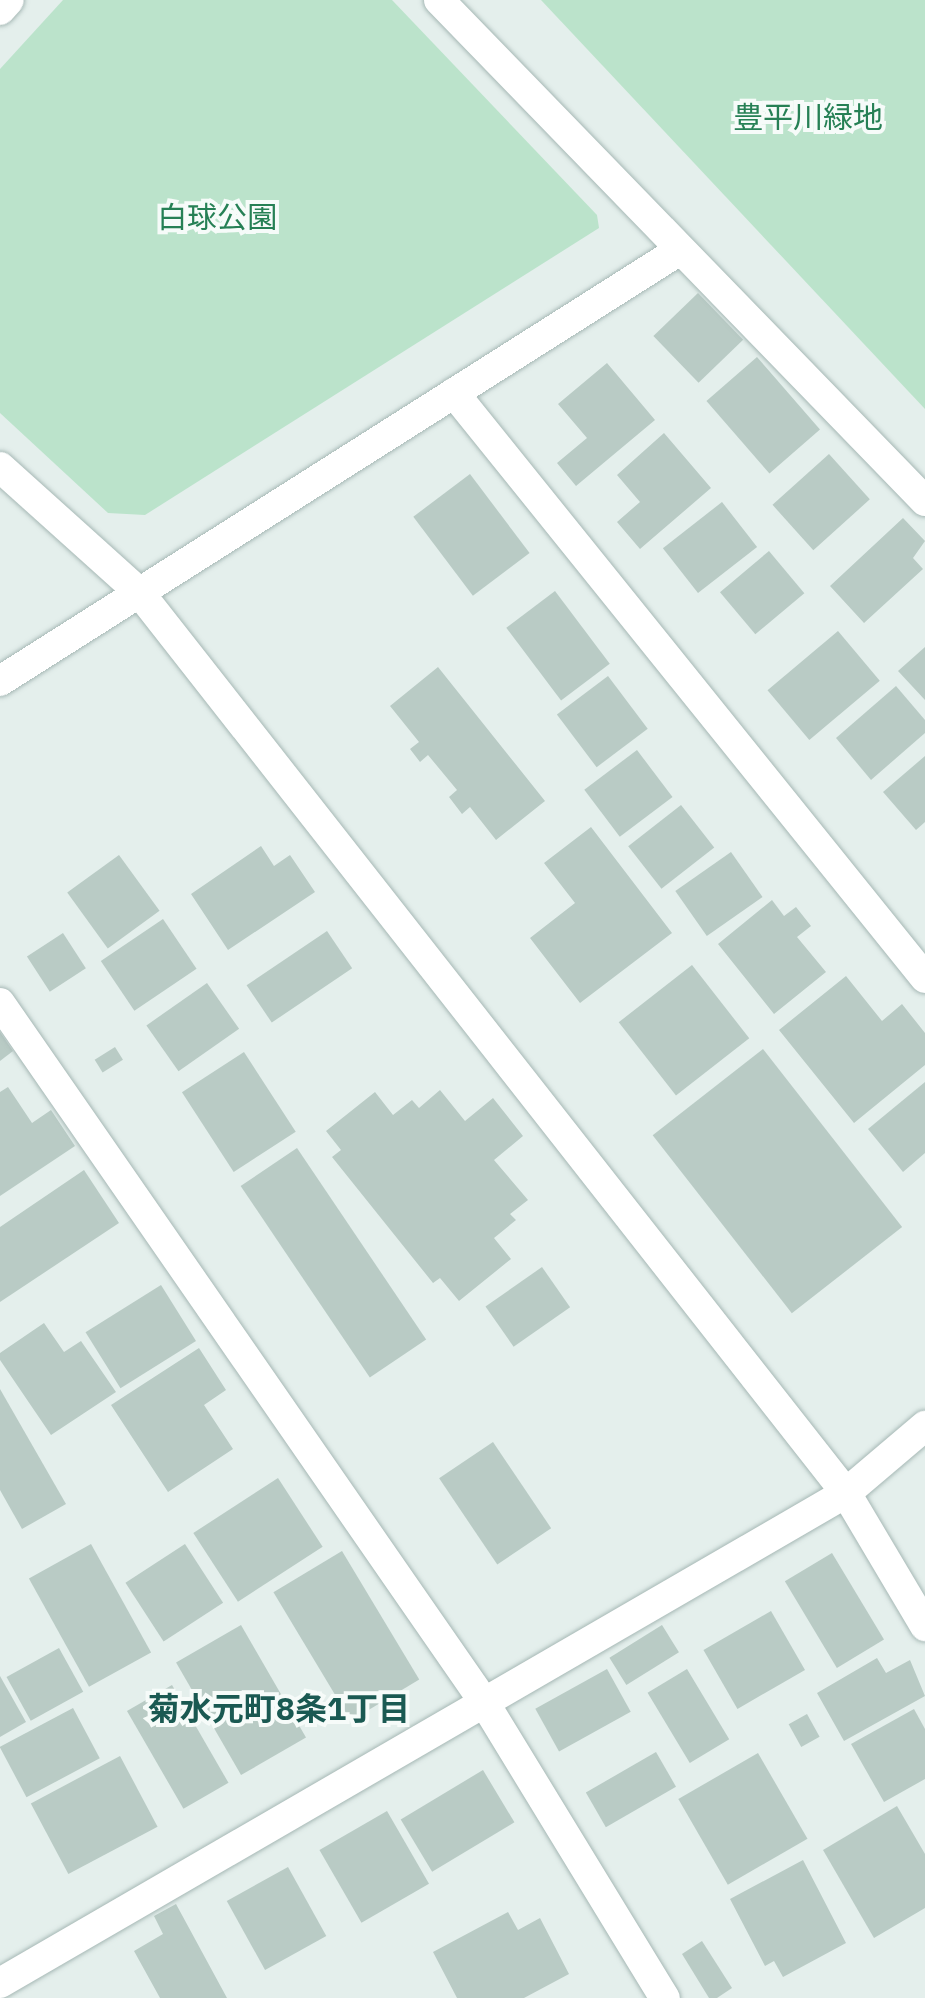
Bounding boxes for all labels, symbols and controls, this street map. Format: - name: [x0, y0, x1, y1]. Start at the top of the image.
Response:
- park label: 豊平川緑地: [733, 99, 883, 135]
- park label: 白球公園: [157, 199, 277, 235]
- district label: 菊水元町8条1丁目: [148, 1689, 410, 1727]

